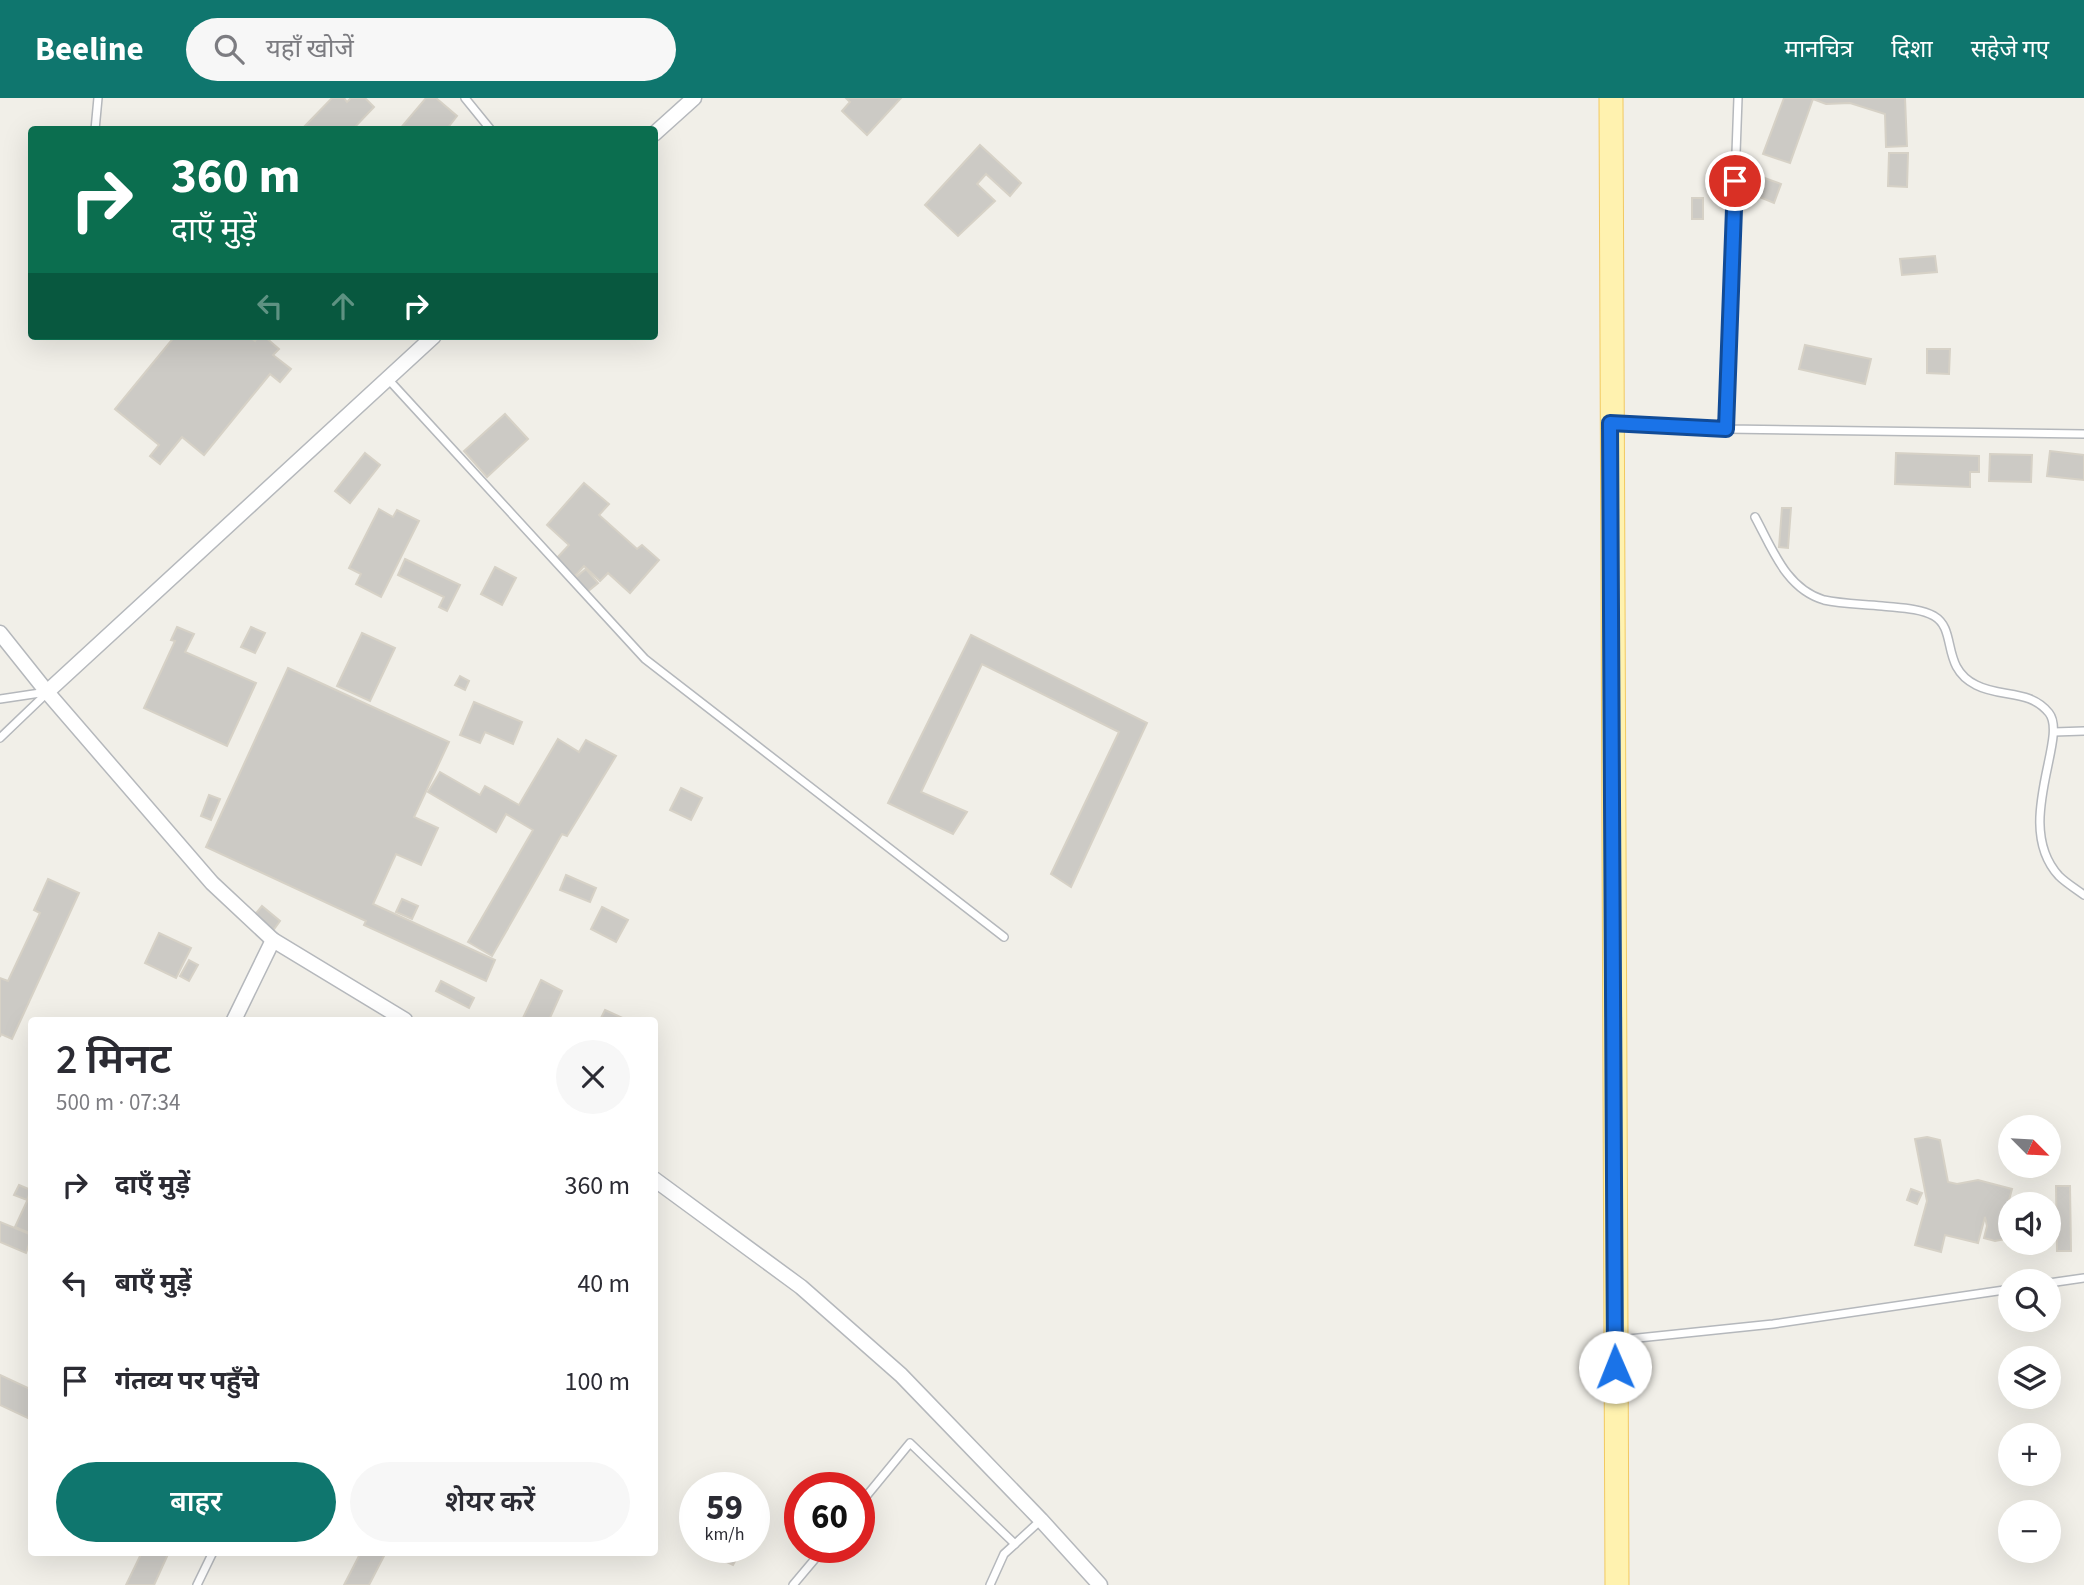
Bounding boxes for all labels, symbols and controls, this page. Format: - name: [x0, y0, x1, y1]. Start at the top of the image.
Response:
- search box: [186, 18, 676, 81]
- text: Beeline: [35, 26, 144, 73]
- icon: search: [210, 30, 248, 68]
- text: यहाँ खोजें: [266, 30, 354, 67]
- text: मानचित्र: [1785, 32, 1853, 67]
- text: दिशा: [1891, 32, 1933, 67]
- text: सहेजे गए: [1971, 32, 2049, 67]
- text: 360 m: [171, 142, 300, 212]
- pin: [1705, 151, 1765, 211]
- icon: right: [56, 154, 147, 245]
- icon: arrive: [1716, 162, 1754, 200]
- text: दाएँ मुड़ें: [171, 207, 257, 253]
- icon: left: [251, 287, 289, 325]
- icon: ahead: [324, 287, 362, 325]
- icon: right: [397, 287, 435, 325]
- text: 2 मिनट: [56, 1030, 171, 1090]
- button: close: [556, 1040, 630, 1114]
- text: 500 m · 07:34: [56, 1086, 180, 1119]
- north arrow: [1998, 1115, 2062, 1178]
- map controls: [1998, 1115, 2061, 1563]
- icon: right: [56, 1166, 94, 1204]
- text: दाएँ मुड़ें: [115, 1166, 190, 1203]
- text: 360 m: [564, 1167, 630, 1204]
- button: sound: [1998, 1192, 2061, 1255]
- icon: left: [56, 1264, 94, 1302]
- text: बाएँ मुड़ें: [115, 1264, 192, 1301]
- text: 40 m: [577, 1265, 630, 1302]
- button: search: [1998, 1269, 2061, 1332]
- position arrow: [1578, 1330, 1652, 1404]
- button: layers: [1998, 1346, 2061, 1409]
- icon: arrive: [56, 1362, 94, 1400]
- text: गंतव्य पर पहुँचे: [115, 1362, 259, 1399]
- text: 100 m: [564, 1363, 630, 1400]
- button: +: [1998, 1423, 2061, 1486]
- button: बाहर: [56, 1462, 336, 1542]
- button: शेयर करें: [350, 1462, 630, 1542]
- speed limit sign: 60: [784, 1472, 875, 1563]
- text: 59: [706, 1483, 743, 1533]
- button: −: [1998, 1500, 2061, 1563]
- text: km/h: [705, 1522, 744, 1547]

